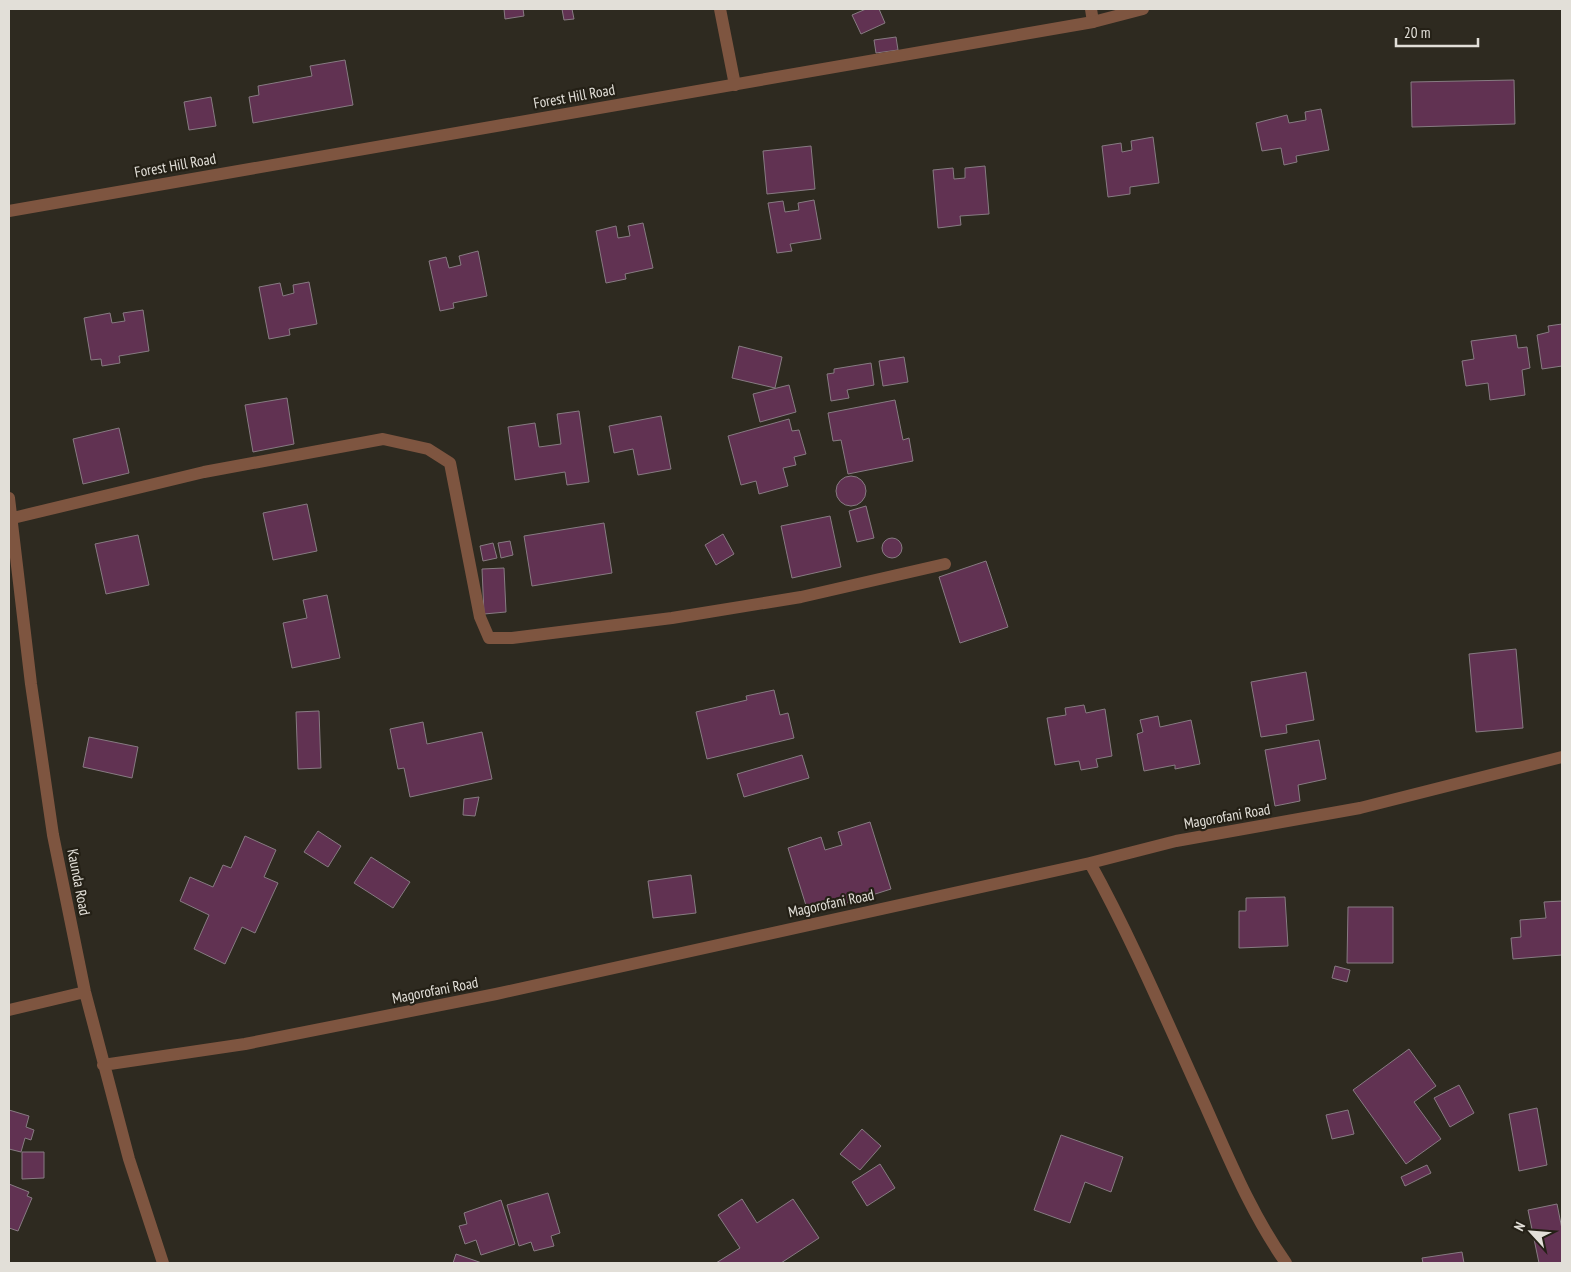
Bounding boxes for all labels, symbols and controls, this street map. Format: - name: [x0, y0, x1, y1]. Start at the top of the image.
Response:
- scale bar: [1396, 15, 1478, 47]
- text: 20 m: [1404, 23, 1430, 42]
- street label: Forest Hill Road: [532, 79, 616, 113]
- street label: Forest Hill Road: [133, 148, 217, 182]
- street label: Magorofani Road: [1182, 799, 1272, 833]
- street label: Kaunda Road: [63, 847, 95, 917]
- street label: Magorofani Road: [786, 885, 876, 921]
- street label: Magorofani Road: [390, 972, 480, 1008]
- north arrow: [1506, 1207, 1556, 1257]
- text: N: [1510, 1219, 1529, 1234]

